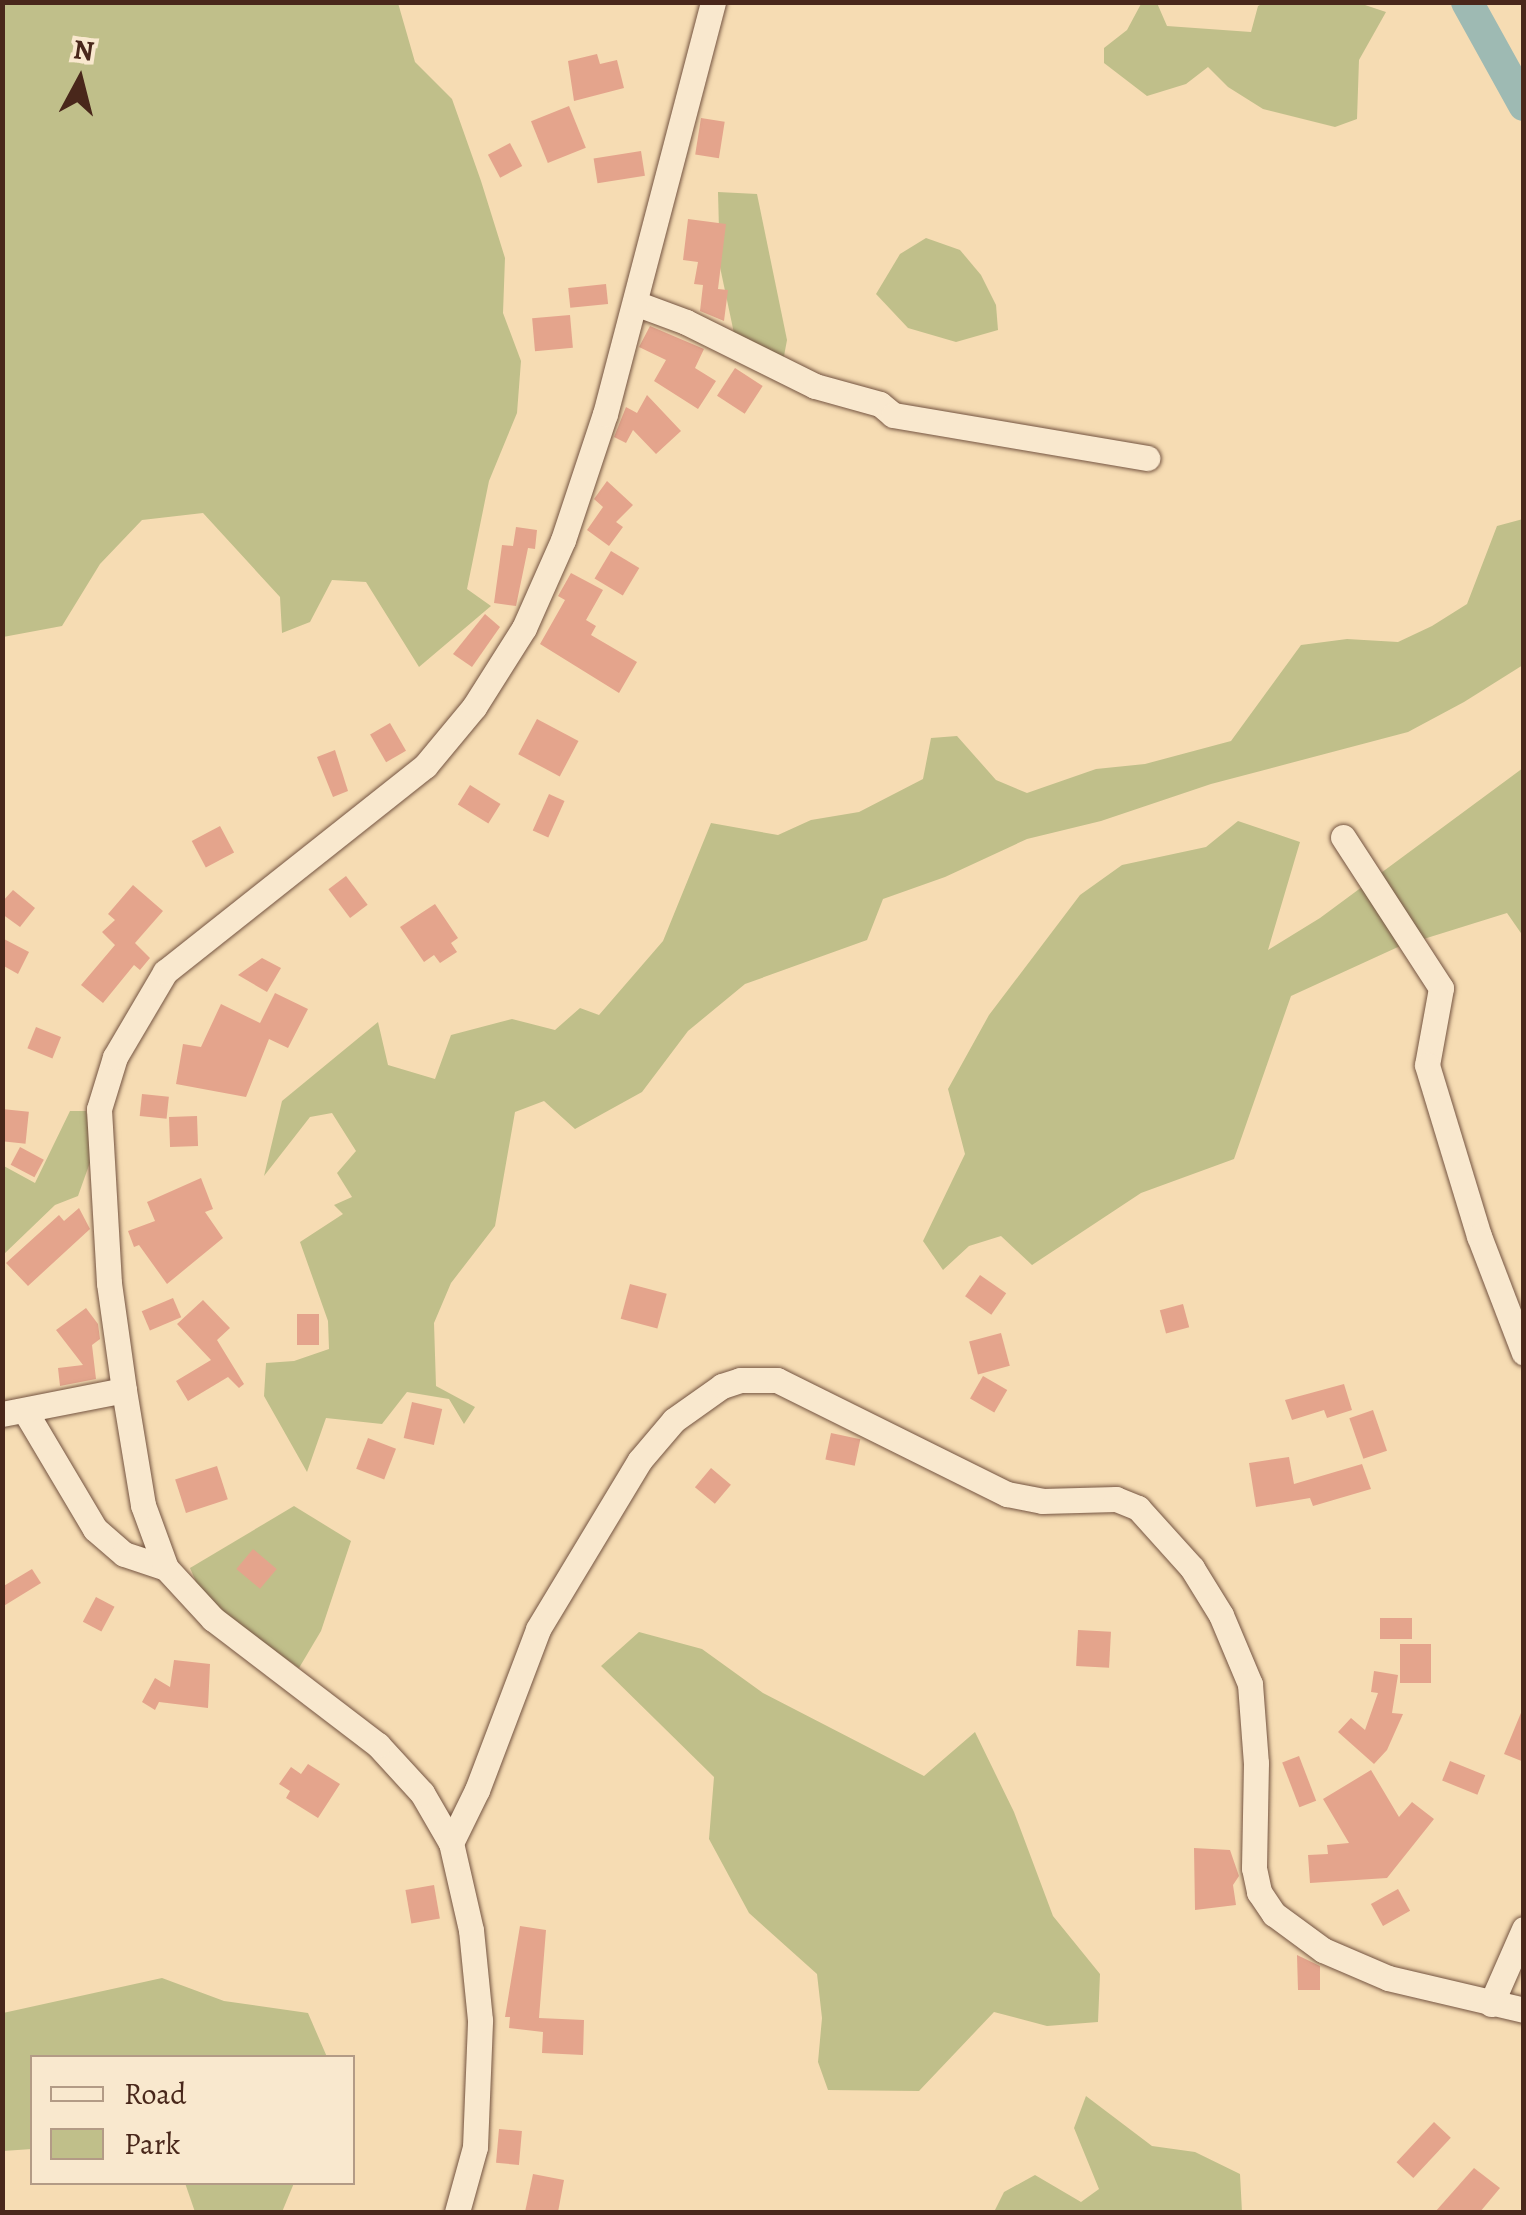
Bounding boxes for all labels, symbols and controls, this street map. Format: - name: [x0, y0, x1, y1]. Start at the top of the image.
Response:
- north arrow: [30, 30, 130, 130]
- text: N: [71, 30, 96, 70]
- legend: [30, 2055, 355, 2185]
- text: Road: [124, 2074, 186, 2114]
- text: Park: [124, 2124, 180, 2164]

